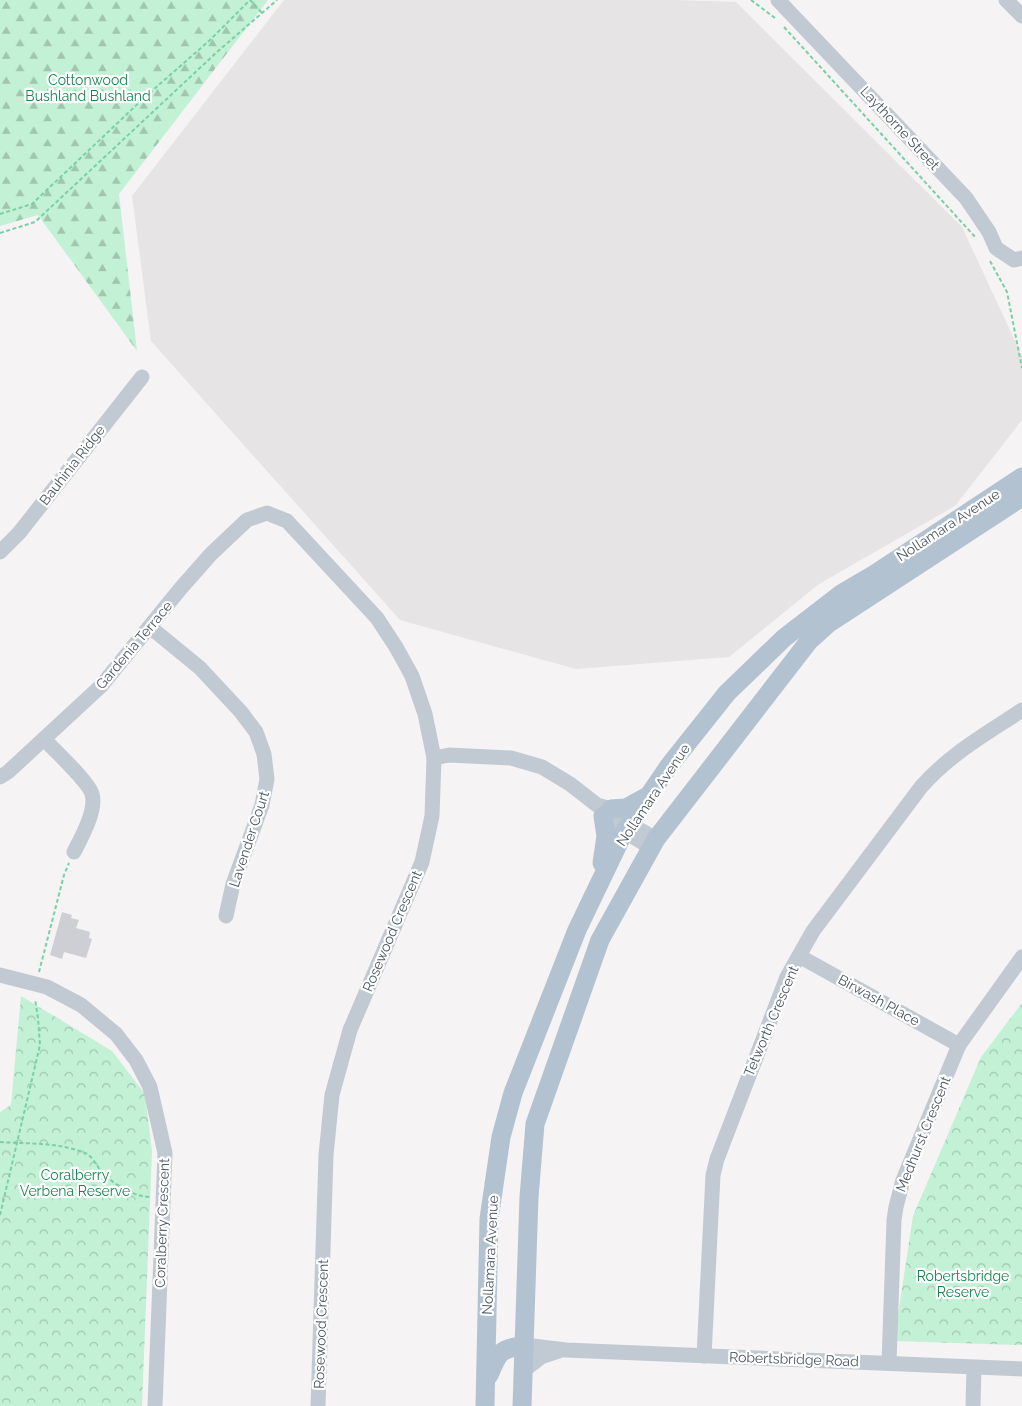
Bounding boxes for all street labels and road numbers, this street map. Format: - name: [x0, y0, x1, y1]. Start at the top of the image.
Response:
- street label: Laythorne Street: [857, 83, 943, 173]
- street label: Bauhinia Ridge: [36, 422, 108, 508]
- street label: Nollamara Avenue: [894, 486, 1002, 564]
- street label: Gardenia Terrace: [93, 598, 175, 692]
- street label: Nollamara Avenue: [613, 741, 693, 849]
- street label: Lavender Court: [226, 789, 272, 889]
- street label: Rosewood Crescent: [359, 868, 425, 994]
- street label: Tetworth Crescent: [740, 963, 802, 1079]
- street label: Birwash Place: [836, 971, 922, 1029]
- street label: Medhurst Crescent: [892, 1074, 954, 1194]
- street label: Coralberry Crescent: [152, 1158, 172, 1288]
- street label: Nollamara Avenue: [479, 1195, 501, 1315]
- street label: Rosewood Crescent: [311, 1258, 331, 1389]
- street label: Robertsbridge Road: [729, 1349, 859, 1369]

